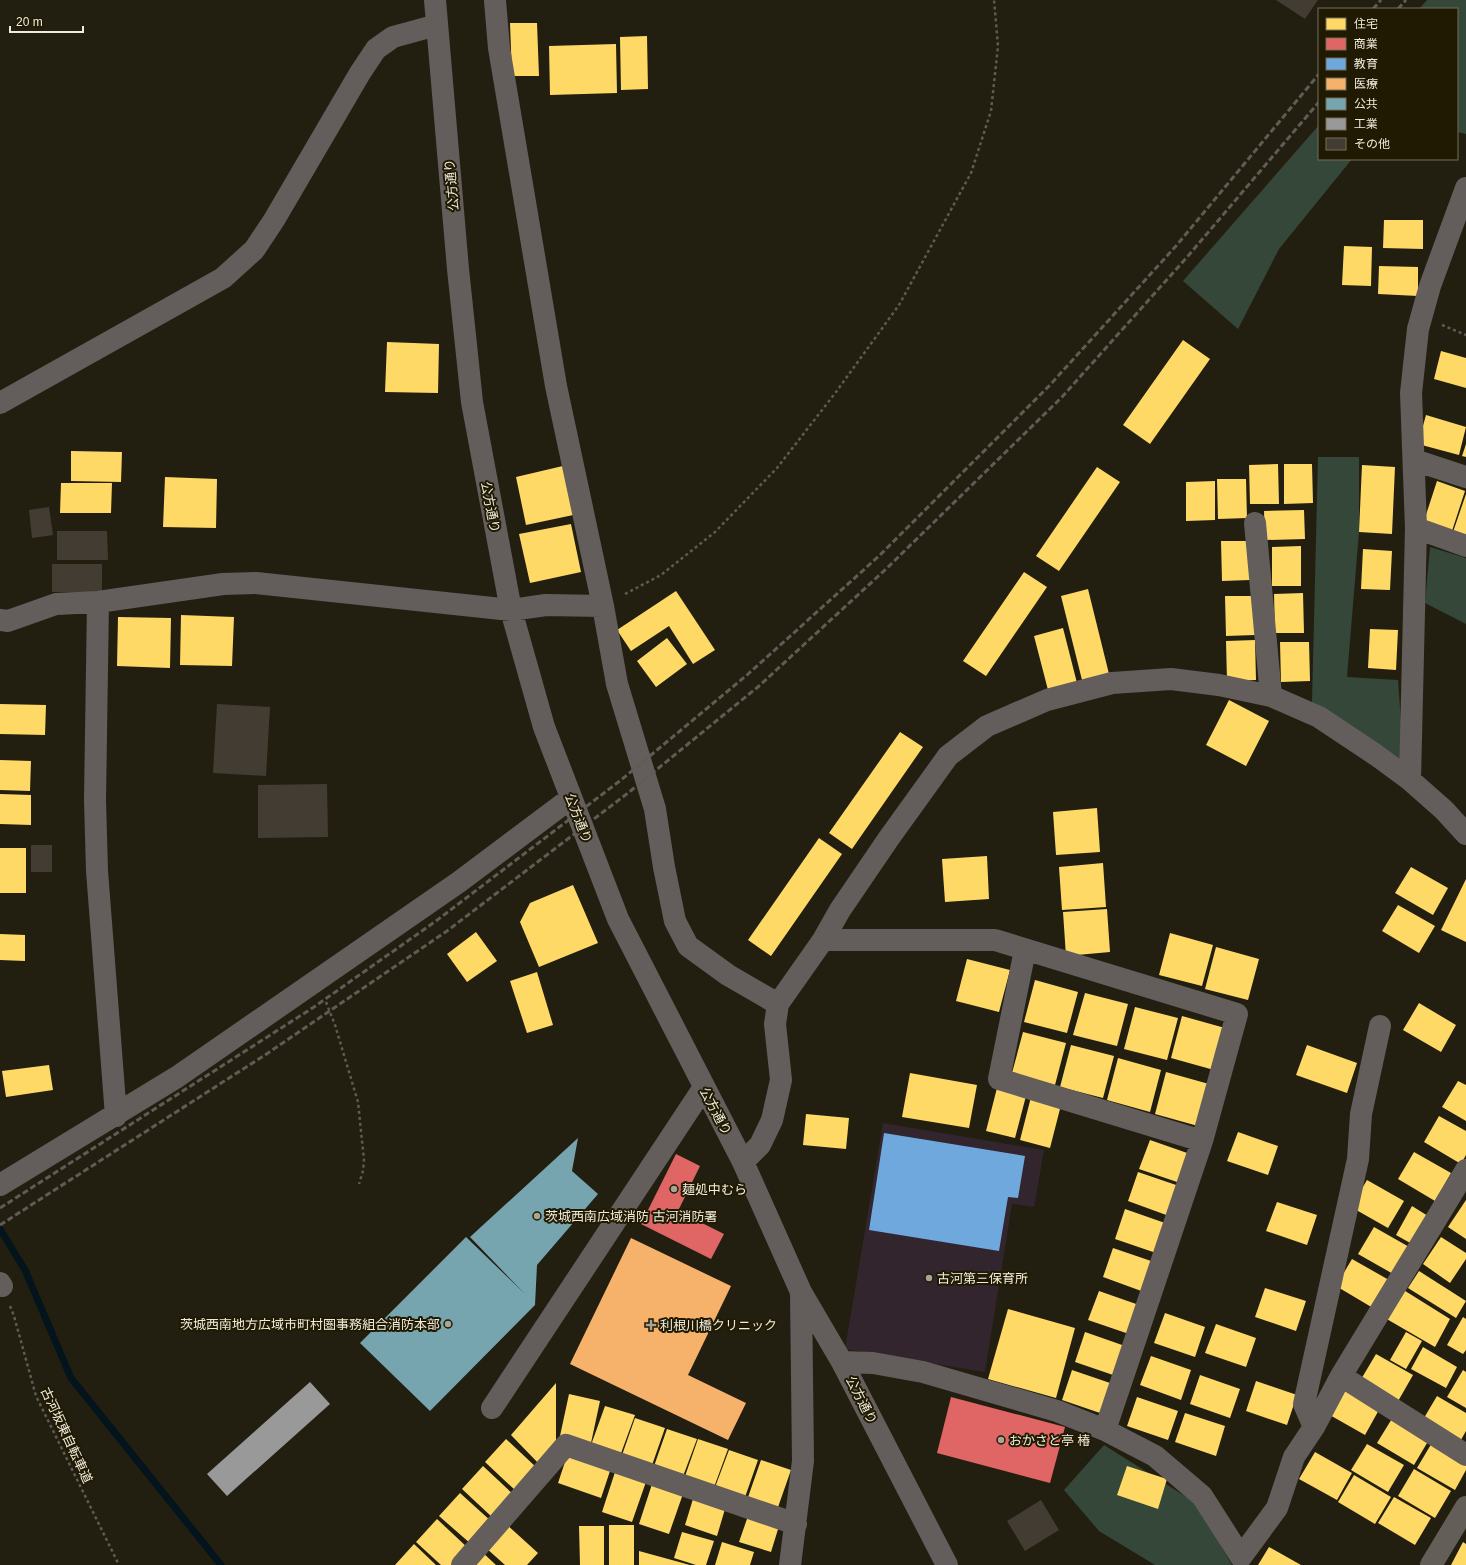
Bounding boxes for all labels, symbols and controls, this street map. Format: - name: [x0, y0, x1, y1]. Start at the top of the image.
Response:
- scale bar: [10, 8, 83, 34]
- legend: [1318, 8, 1458, 160]
- text: 20 m: [16, 15, 43, 29]
- text: 住宅: [1354, 17, 1378, 31]
- text: 商業: [1354, 37, 1378, 51]
- text: 教育: [1354, 57, 1378, 71]
- text: 医療: [1354, 77, 1378, 91]
- text: 公共: [1354, 97, 1378, 111]
- text: 工業: [1354, 117, 1378, 131]
- text: その他: [1354, 137, 1390, 151]
- street label: 公方通り: [442, 158, 461, 212]
- street label: 公方通り: [478, 480, 503, 534]
- street label: 公方通り: [562, 791, 595, 845]
- street label: 公方通り: [697, 1085, 734, 1138]
- place label: 麺処中むら: [682, 1182, 747, 1197]
- marker: 麺処中むら: [669, 1184, 679, 1194]
- place label: 茨城西南広域消防 古河消防署: [545, 1209, 718, 1224]
- marker: 茨城西南広域消防 古河消防署: [532, 1211, 542, 1221]
- place label: 古河第三保育所: [937, 1271, 1028, 1286]
- marker: 古河第三保育所: [924, 1273, 934, 1283]
- place label: 茨城西南地方広域市町村圏事務組合消防本部: [180, 1317, 440, 1332]
- place label: 利根川橋クリニック: [660, 1318, 777, 1333]
- marker: 茨城西南地方広域市町村圏事務組合消防本部: [443, 1319, 453, 1329]
- marker: 利根川橋クリニック: [645, 1319, 657, 1331]
- street label: 公方通り: [843, 1374, 880, 1427]
- street label: 古河坂東自転車道: [38, 1385, 95, 1486]
- place label: おかさと亭 椿: [1009, 1433, 1091, 1448]
- marker: おかさと亭 椿: [996, 1435, 1006, 1445]

